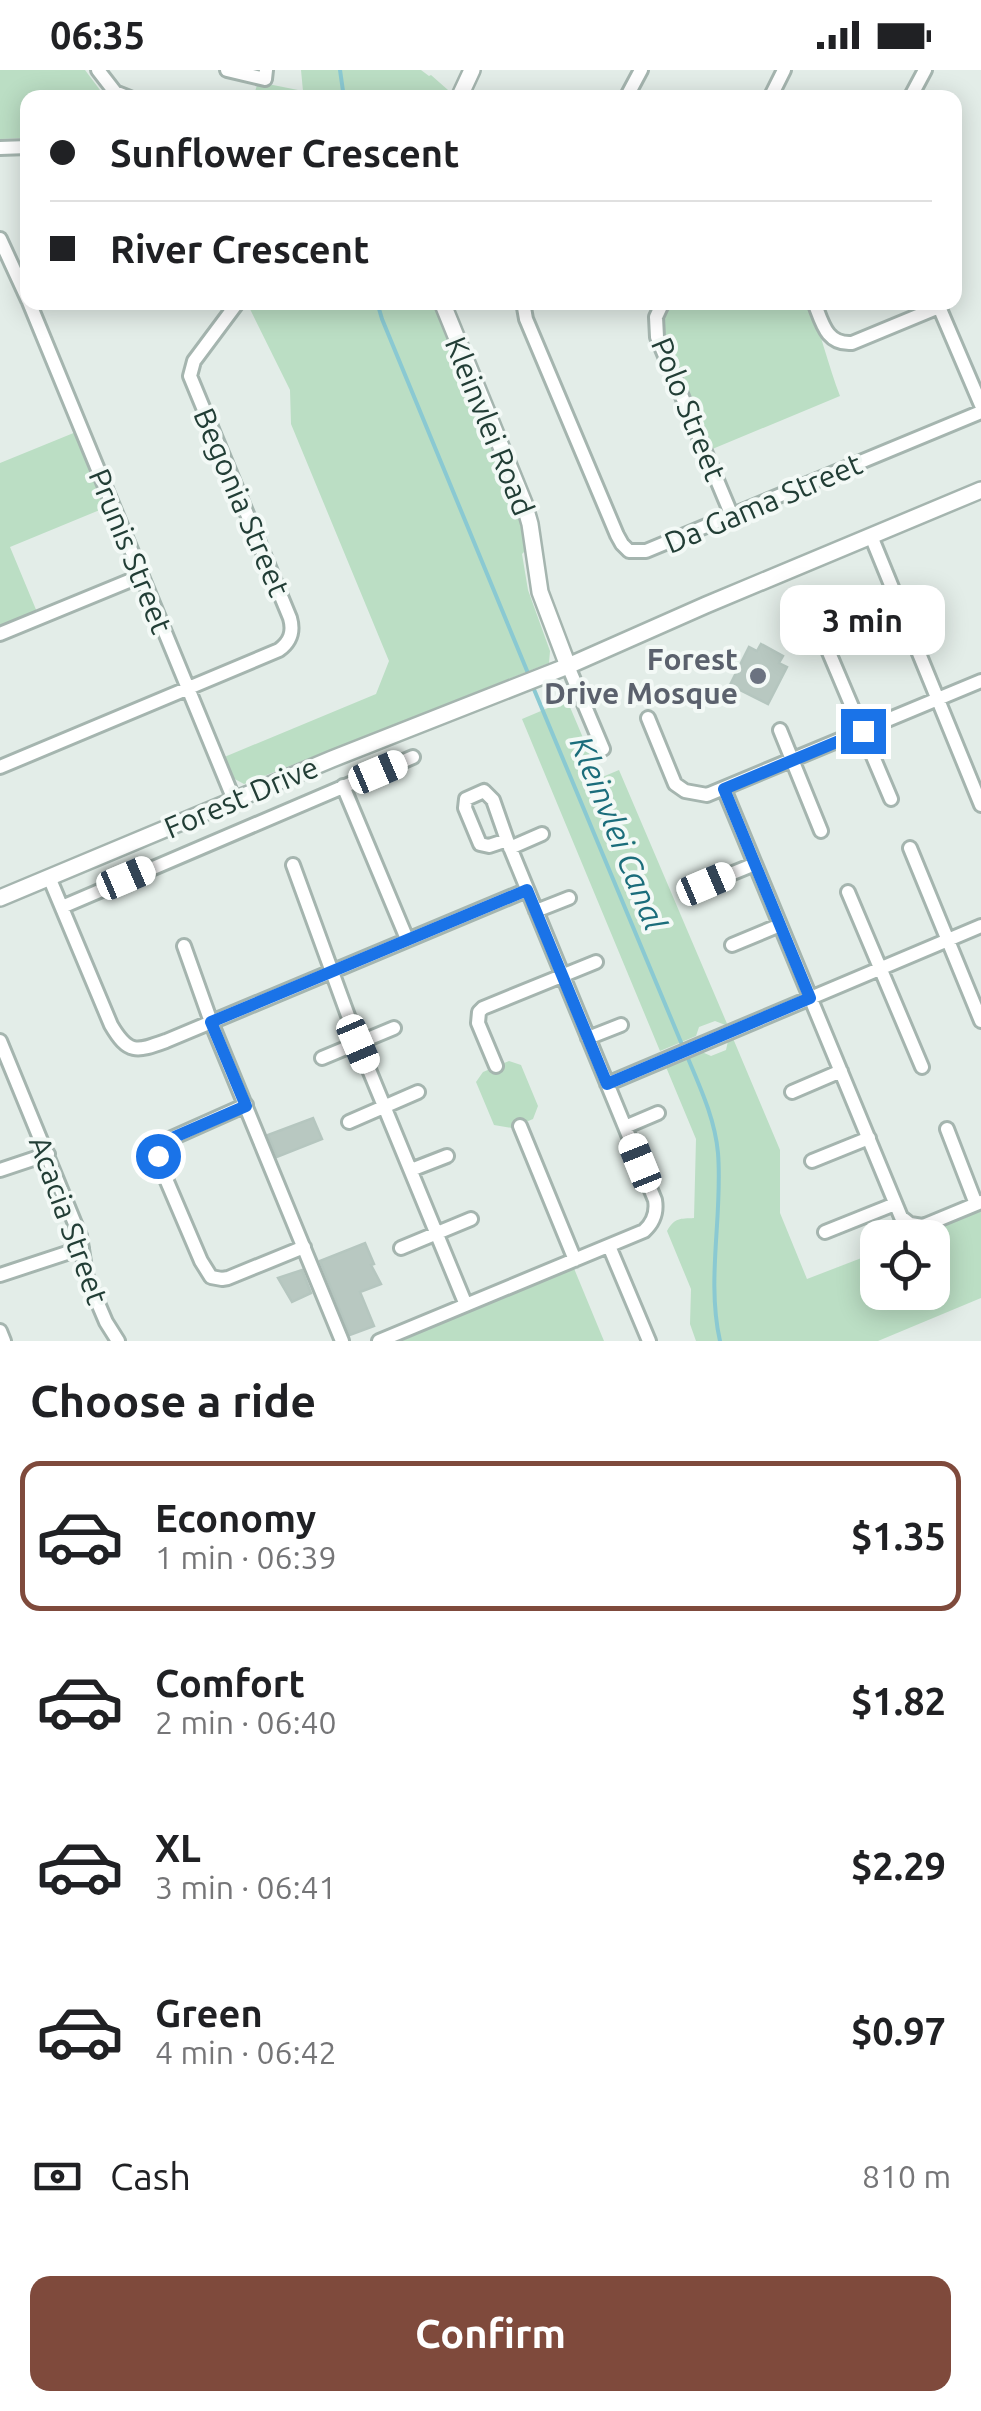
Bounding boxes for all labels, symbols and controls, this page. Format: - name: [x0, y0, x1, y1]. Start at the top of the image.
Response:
- text: 06:35: [50, 14, 145, 56]
- text: Sunflower Crescent: [110, 132, 459, 174]
- text: River Crescent: [110, 228, 369, 270]
- street label: Kleinvlei Road: [439, 332, 541, 520]
- street label: Polo Street: [645, 333, 733, 486]
- street label: Begonia Street: [187, 403, 297, 601]
- street label: Da Gama Street: [659, 446, 867, 560]
- street label: Prunis Street: [83, 464, 180, 638]
- callout: 3 min: [780, 586, 946, 656]
- text: 3 min: [822, 602, 903, 638]
- place label: Forest Drive Mosque: [544, 642, 738, 710]
- marker: Forest Drive Mosque: [747, 665, 769, 687]
- route end: [841, 709, 886, 754]
- water label: Kleinvlei Canal: [564, 731, 674, 935]
- car: [345, 746, 411, 798]
- street label: Forest Drive: [159, 749, 323, 845]
- car: [93, 852, 159, 904]
- car: [673, 858, 739, 910]
- car: [332, 1011, 384, 1077]
- car: [615, 1130, 665, 1196]
- street label: Acacia Street: [23, 1131, 115, 1309]
- route start: [136, 1134, 181, 1179]
- map controls: [860, 1220, 950, 1310]
- button: locate: [860, 1220, 950, 1310]
- text: Choose a ride: [30, 1375, 316, 1426]
- icon: car: [35, 1491, 125, 1581]
- text: Economy: [155, 1497, 316, 1539]
- text: $1.35: [851, 1515, 946, 1557]
- text: 1 min · 06:39: [155, 1539, 337, 1575]
- icon: car: [35, 1656, 125, 1746]
- text: Comfort: [155, 1662, 305, 1704]
- text: $1.82: [851, 1680, 946, 1722]
- text: 2 min · 06:40: [155, 1704, 337, 1740]
- icon: car: [35, 1821, 125, 1911]
- text: XL: [155, 1827, 201, 1869]
- text: $2.29: [851, 1845, 946, 1887]
- text: 3 min · 06:41: [155, 1869, 337, 1905]
- icon: car: [35, 1986, 125, 2076]
- text: Green: [155, 1992, 263, 2034]
- text: $0.97: [851, 2010, 946, 2052]
- text: 4 min · 06:42: [155, 2034, 337, 2070]
- icon: cash: [30, 2149, 85, 2204]
- text: Cash: [110, 2155, 191, 2197]
- text: 810 m: [862, 2158, 951, 2194]
- button: Confirm: [30, 2276, 951, 2391]

